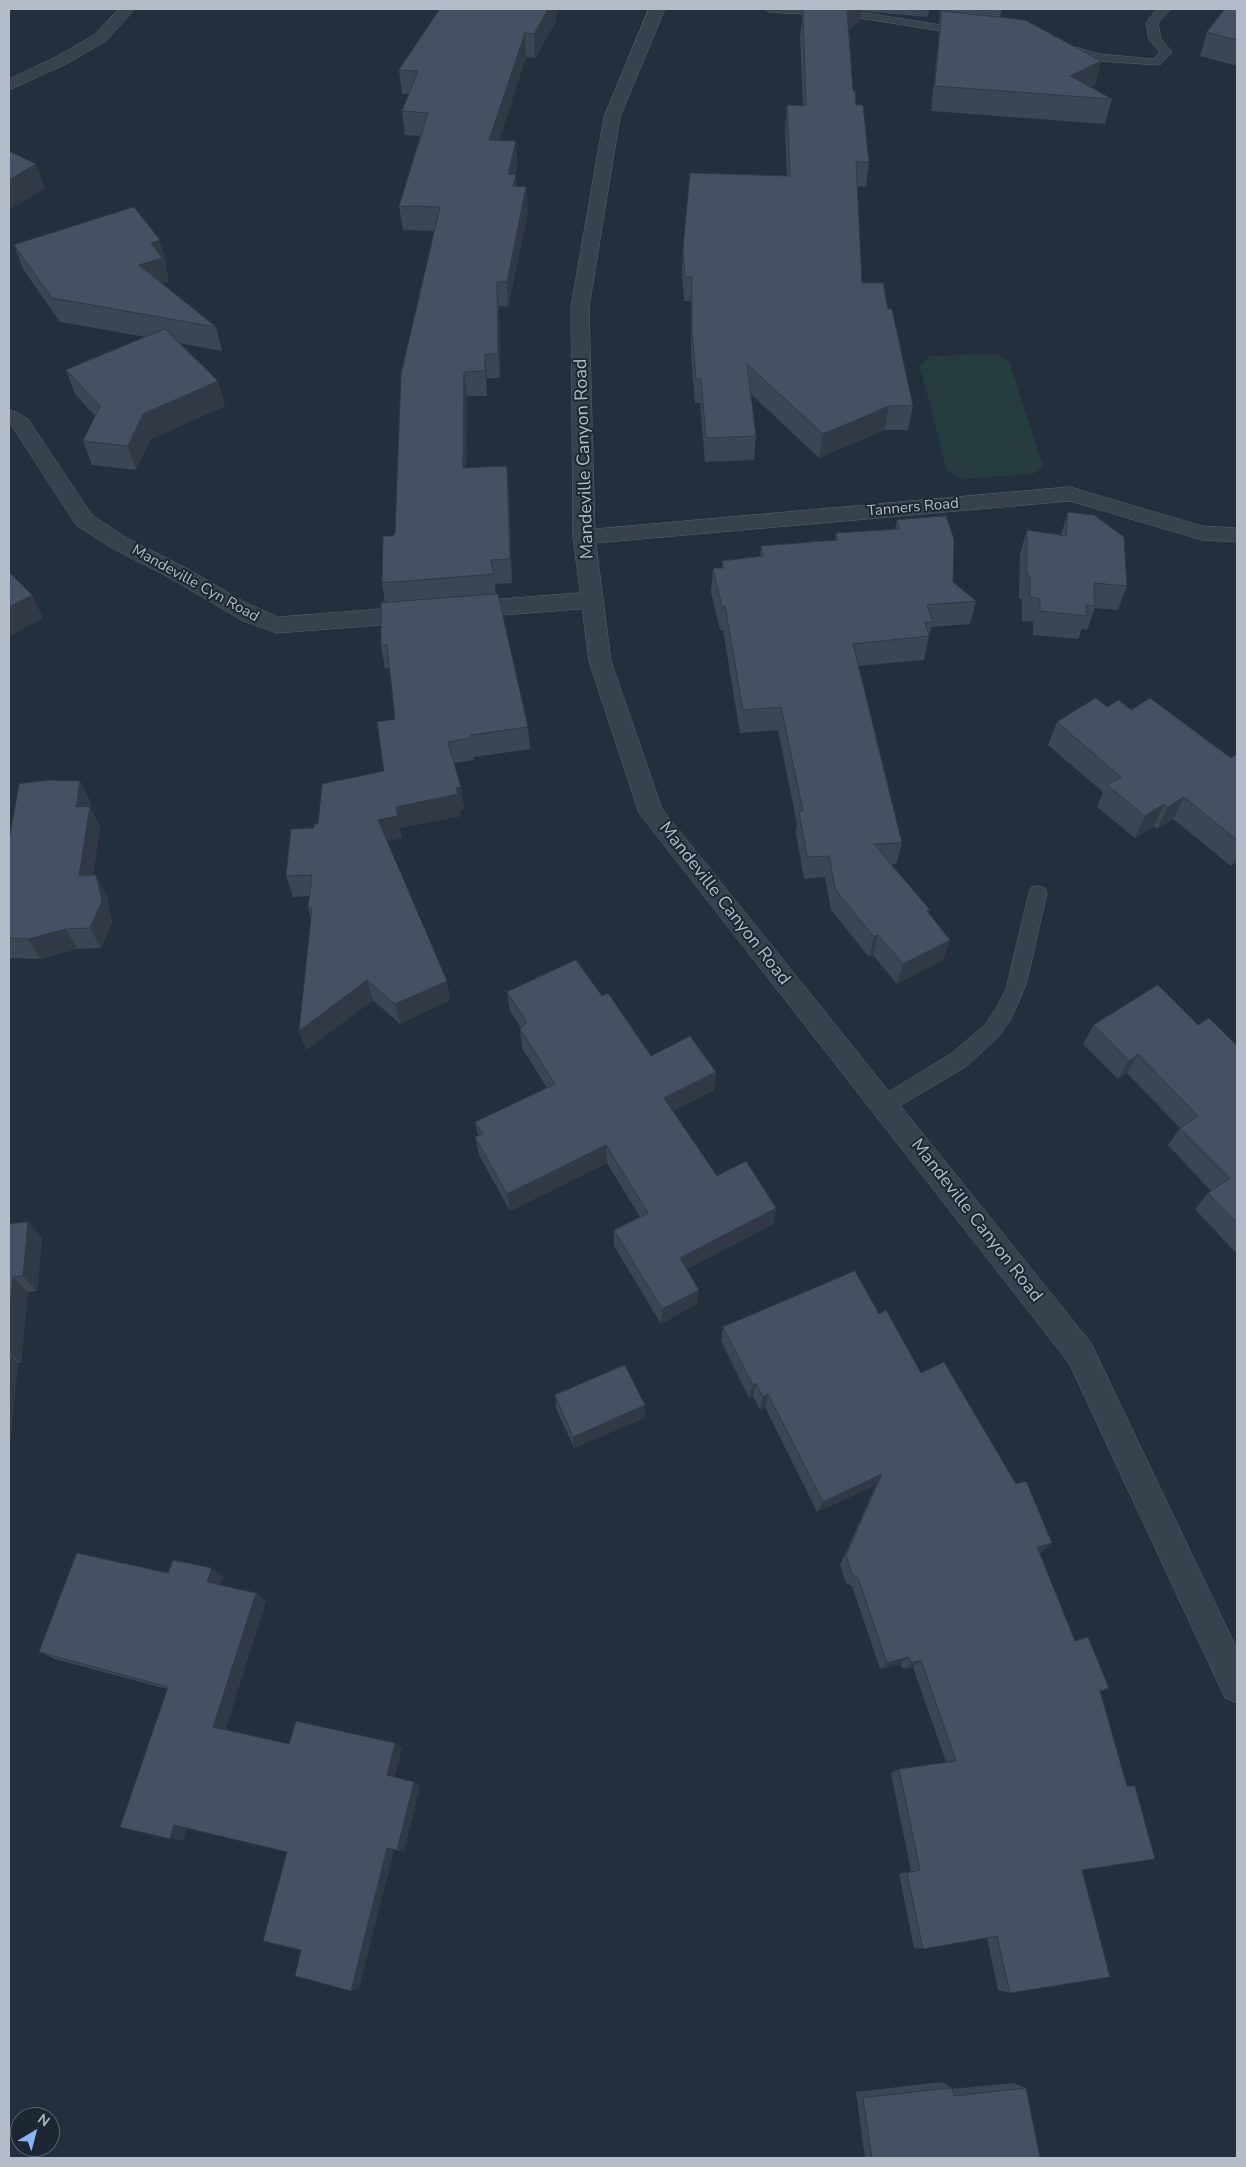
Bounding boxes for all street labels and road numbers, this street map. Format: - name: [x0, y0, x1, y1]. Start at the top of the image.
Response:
- street label: Mandeville Canyon Road: [571, 358, 599, 560]
- street label: Tanners Road: [866, 495, 960, 521]
- street label: Mandeville Cyn Road: [128, 542, 262, 626]
- street label: Mandeville Canyon Road: [654, 818, 794, 990]
- street label: Mandeville Canyon Road: [906, 1135, 1046, 1307]

